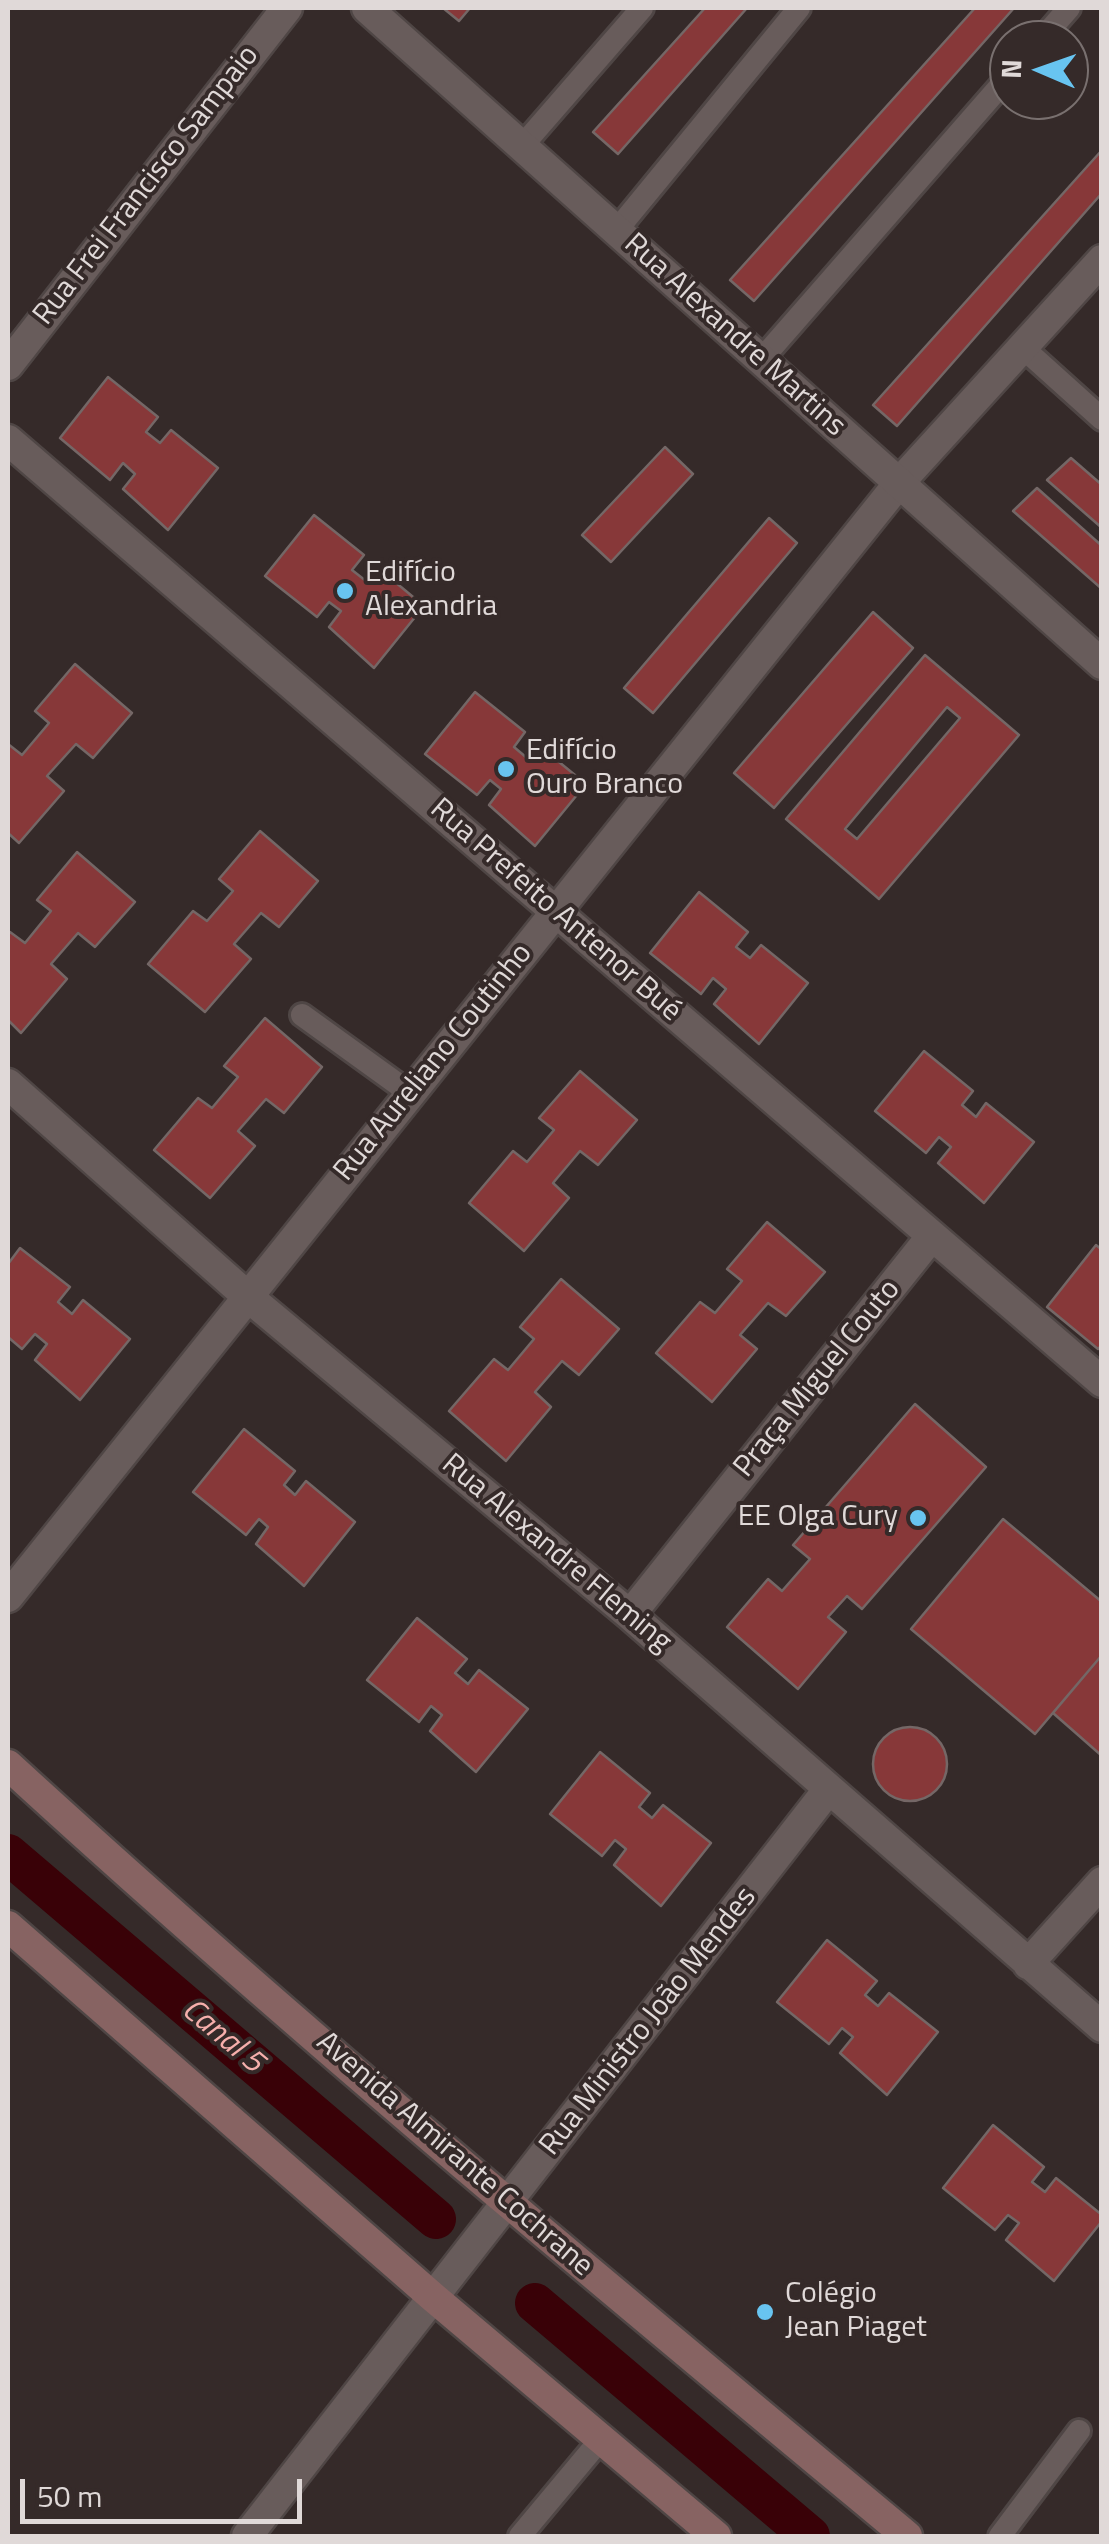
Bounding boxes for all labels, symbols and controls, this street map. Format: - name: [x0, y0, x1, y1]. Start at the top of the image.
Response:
- north arrow: [989, 20, 1089, 120]
- street label: Rua Frei Francisco Sampaio: [27, 39, 267, 333]
- text: N: [989, 59, 1032, 79]
- street label: Rua Alexandre Martins: [616, 227, 852, 445]
- place label: Edifício Alexandria: [365, 556, 497, 626]
- marker: Edifício Alexandria: [334, 580, 356, 602]
- place label: Edifício Ouro Branco: [526, 734, 683, 804]
- marker: Edifício Ouro Branco: [495, 758, 517, 780]
- street label: Rua Prefeito Antenor Bué: [422, 792, 688, 1030]
- street label: Rua Aureliano Coutinho: [327, 937, 541, 1189]
- street label: Praça Miguel Couto: [727, 1273, 909, 1485]
- street label: Rua Alexandre Fleming: [434, 1447, 678, 1661]
- place label: EE Olga Cury: [738, 1500, 898, 1536]
- marker: EE Olga Cury: [907, 1507, 929, 1529]
- street label: Rua Ministro João Mendes: [533, 1881, 765, 2163]
- water label: Canal 5: [173, 1992, 271, 2082]
- street label: Avenida Almirante Cochrane: [308, 2025, 600, 2285]
- place label: Colégio Jean Piaget: [785, 2277, 927, 2348]
- marker: Colégio Jean Piaget: [754, 2301, 776, 2323]
- scale bar: [25, 2459, 308, 2521]
- text: 50 m: [37, 2473, 102, 2519]

